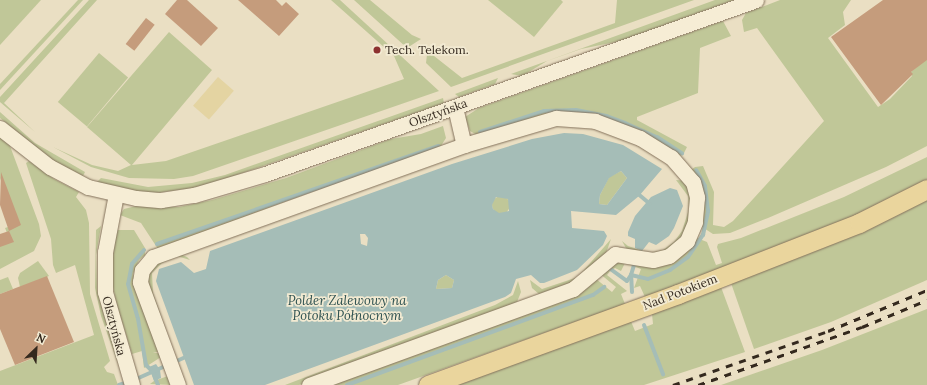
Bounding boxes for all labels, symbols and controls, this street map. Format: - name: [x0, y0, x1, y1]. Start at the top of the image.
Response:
- place label: Tech. Telekom.: [385, 43, 469, 57]
- marker: Tech. Telekom.: [372, 45, 382, 55]
- street label: Olsztyńska: [407, 96, 469, 130]
- street label: Nad Potokiem: [641, 271, 719, 313]
- water label: Polder Zalewowy na Potoku Północnym: [288, 294, 406, 325]
- street label: Olsztyńska: [99, 295, 129, 357]
- north arrow: [16, 329, 56, 369]
- text: N: [34, 330, 48, 346]

